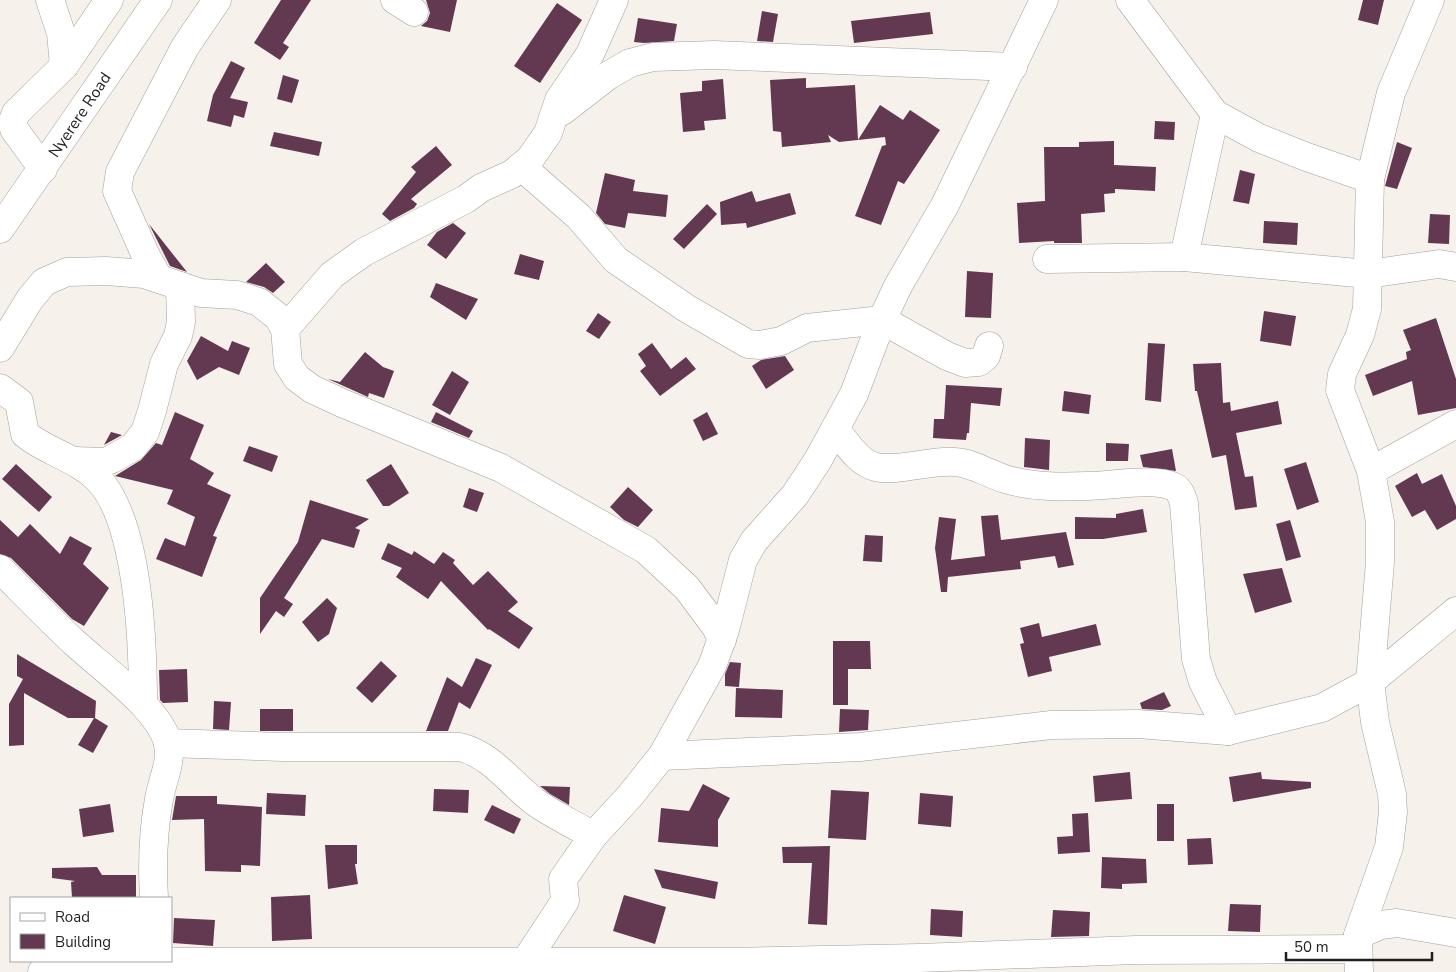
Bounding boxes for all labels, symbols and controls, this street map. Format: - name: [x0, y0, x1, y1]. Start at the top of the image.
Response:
- street label: Nyerere Road: [43, 68, 117, 162]
- legend: [10, 897, 172, 962]
- text: Road: [55, 907, 90, 927]
- scale bar: [1286, 930, 1432, 962]
- text: Building: [55, 932, 111, 952]
- text: 50 m: [1294, 937, 1329, 957]

